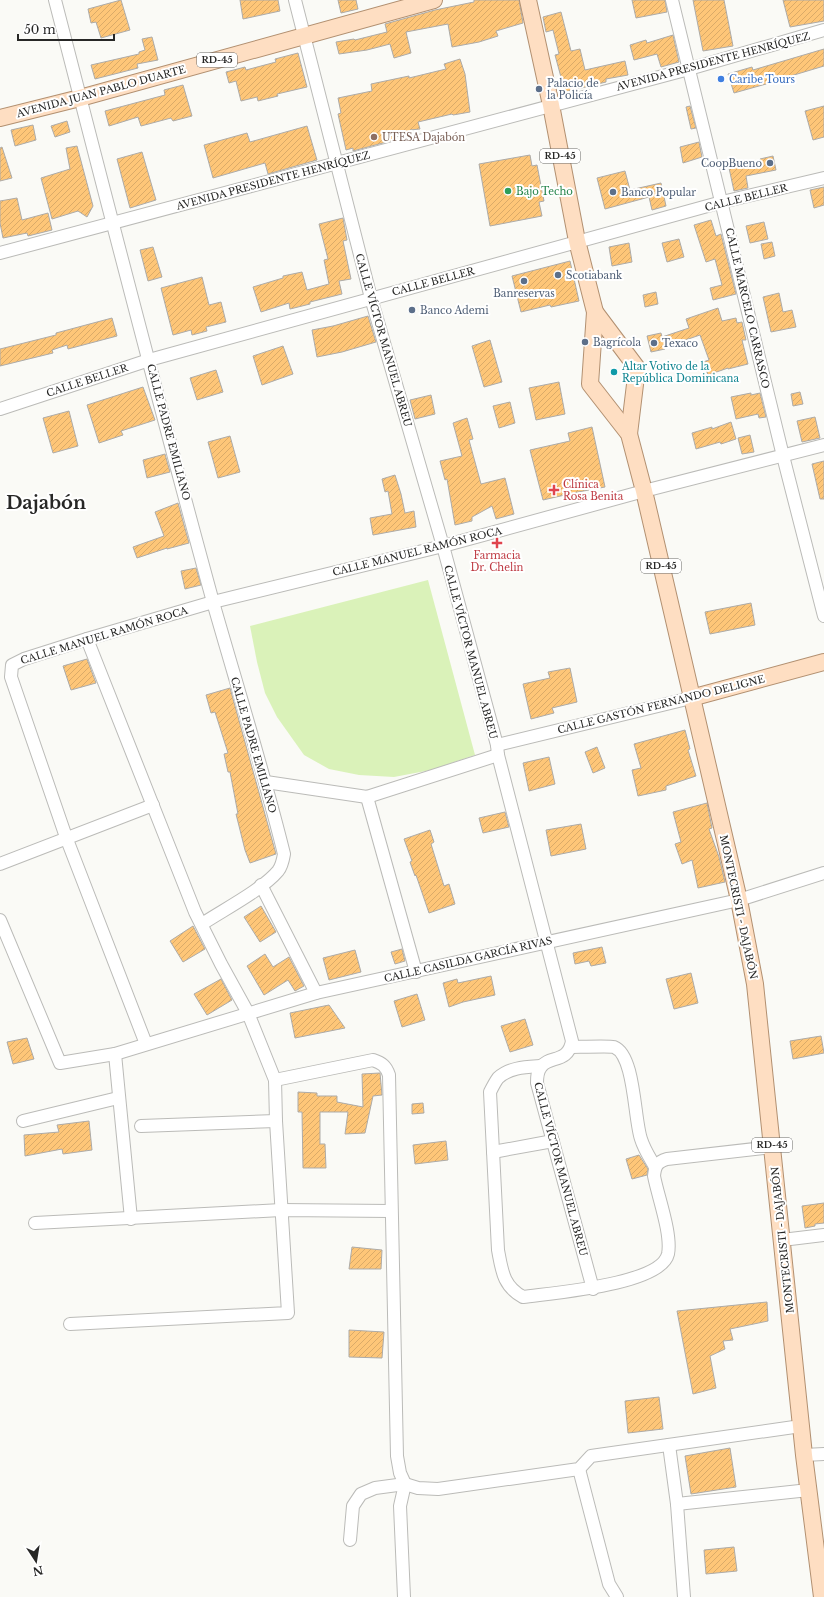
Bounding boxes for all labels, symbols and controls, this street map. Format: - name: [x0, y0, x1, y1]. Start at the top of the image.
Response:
- scale bar: [18, 16, 114, 42]
- text: 50 m: [24, 22, 56, 37]
- street label: AVENIDA PRESIDENTE HENRÍQUEZ: [614, 28, 812, 94]
- road number: RD-45: [197, 53, 237, 67]
- street label: AVENIDA JUAN PABLO DUARTE: [14, 63, 187, 121]
- place label: Caribe Tours: [729, 73, 795, 86]
- marker: Caribe Tours: [716, 74, 726, 84]
- place label: Palacio de la Policía: [547, 77, 599, 102]
- marker: Palacio de la Policía: [534, 84, 544, 94]
- place label: UTESA Dajabón: [382, 131, 465, 144]
- marker: UTESA Dajabón: [369, 132, 379, 142]
- street label: AVENIDA PRESIDENTE HENRÍQUEZ: [174, 147, 372, 213]
- road number: RD-45: [540, 149, 580, 163]
- place label: CoopBueno: [701, 157, 762, 170]
- marker: CoopBueno: [765, 158, 775, 168]
- street label: CALLE BELLER: [703, 181, 790, 214]
- place label: Bajo Techo: [516, 185, 573, 198]
- marker: Bajo Techo: [503, 186, 513, 196]
- place label: Banco Popular: [621, 186, 696, 199]
- marker: Banco Popular: [608, 187, 618, 197]
- street label: CALLE MARCELO CARRASCO: [723, 226, 772, 390]
- street label: CALLE VÍCTOR MANUEL ABREU: [353, 252, 416, 429]
- street label: CALLE BELLER: [390, 264, 477, 299]
- place label: Scotiabank: [566, 269, 623, 282]
- marker: Scotiabank: [553, 270, 563, 280]
- marker: Banreservas: [519, 276, 529, 286]
- place label: Banreservas: [493, 287, 555, 300]
- place label: Banco Ademi: [420, 304, 489, 317]
- marker: Banco Ademi: [407, 305, 417, 315]
- place label: Bagrícola: [593, 336, 642, 349]
- marker: Bagrícola: [580, 337, 590, 347]
- place label: Texaco: [662, 337, 699, 350]
- marker: Texaco: [649, 338, 659, 348]
- place label: Altar Votivo de la República Dominicana: [621, 360, 739, 385]
- street label: CALLE BELLER: [45, 361, 131, 400]
- street label: CALLE PADRE EMILIANO: [144, 362, 193, 502]
- marker: Altar Votivo de la República Dominicana: [609, 367, 619, 377]
- place label: Clínica Rosa Benita: [563, 478, 624, 503]
- marker: Clínica Rosa Benita: [548, 484, 560, 496]
- district label: Dajabón: [6, 492, 86, 514]
- street label: CALLE MANUEL RAMÓN ROCA: [331, 523, 503, 579]
- marker: Farmacia Dr. Chelin: [492, 538, 502, 548]
- place label: Farmacia Dr. Chelin: [471, 549, 524, 574]
- road number: RD-45: [641, 559, 681, 573]
- street label: CALLE VÍCTOR MANUEL ABREU: [441, 563, 501, 741]
- street label: CALLE MANUEL RAMÓN ROCA: [19, 603, 190, 667]
- street label: CALLE GASTÓN FERNANDO DELIGNE: [556, 671, 766, 737]
- street label: CALLE PADRE EMILIANO: [228, 676, 279, 815]
- street label: MONTECRISTI - DAJABÓN: [717, 834, 761, 980]
- street label: CALLE CASILDA GARCÍA RIVAS: [382, 933, 554, 985]
- street label: CALLE VÍCTOR MANUEL ABREU: [531, 1080, 591, 1258]
- road number: RD-45: [752, 1138, 792, 1152]
- street label: MONTECRISTI - DAJABÓN: [767, 1166, 797, 1314]
- north arrow: [16, 1541, 56, 1581]
- text: N: [31, 1563, 45, 1579]

